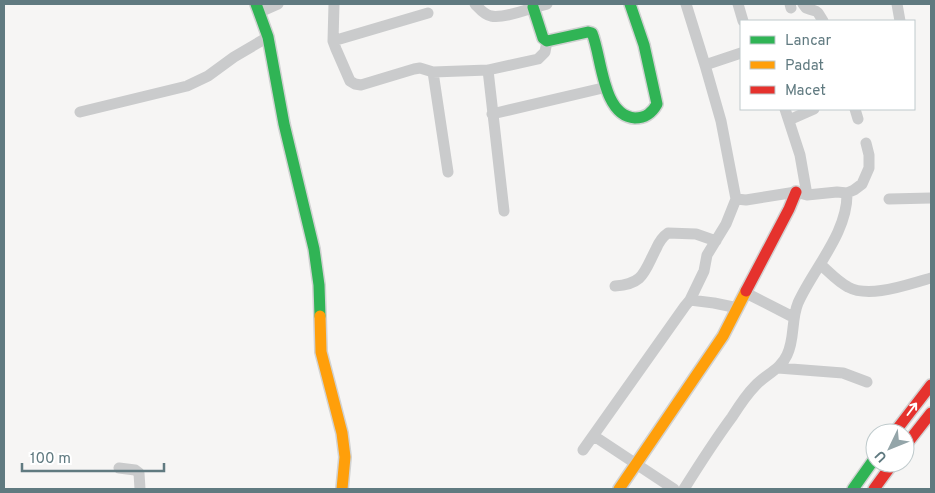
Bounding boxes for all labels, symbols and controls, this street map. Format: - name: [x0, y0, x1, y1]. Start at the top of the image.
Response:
- legend: [740, 20, 915, 110]
- text: Lancar: [785, 32, 832, 51]
- text: Padat: [785, 57, 824, 76]
- text: Macet: [785, 82, 826, 101]
- one-way arrow: [907, 402, 917, 416]
- north arrow: [865, 423, 915, 473]
- scale bar: [22, 440, 165, 472]
- text: U: [872, 446, 891, 465]
- text: 100 m: [30, 450, 71, 469]

